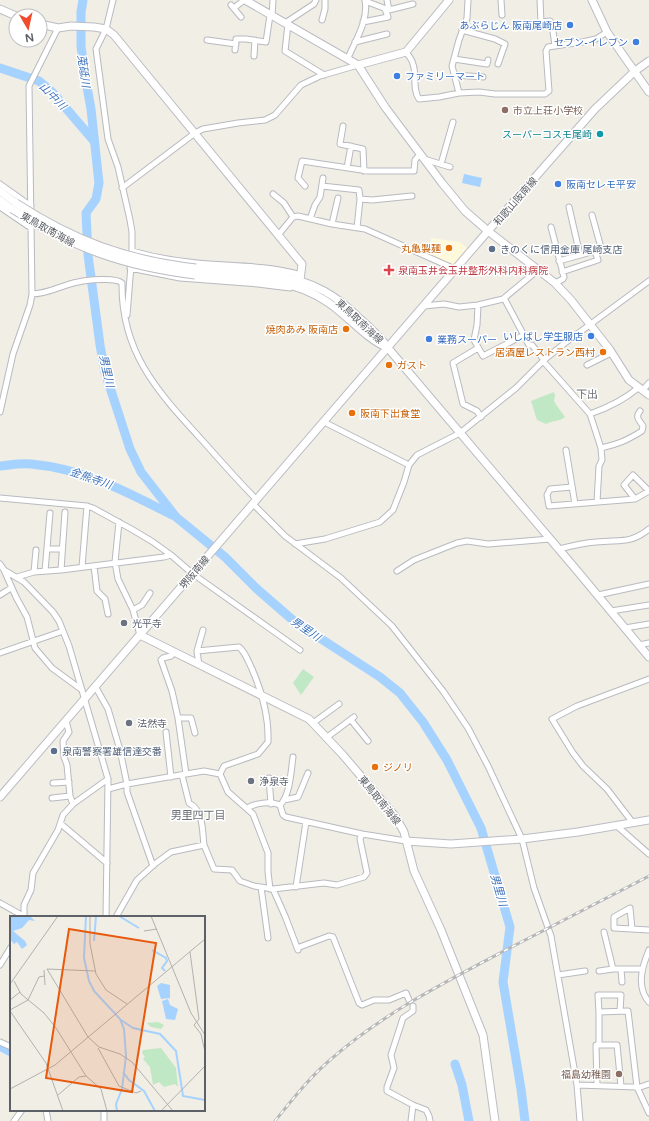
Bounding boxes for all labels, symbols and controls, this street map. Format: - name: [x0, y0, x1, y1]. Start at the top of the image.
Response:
- north arrow: [8, 8, 48, 48]
- place label: あぶらじん 阪南尾崎店: [459, 20, 562, 32]
- marker: あぶらじん 阪南尾崎店: [565, 20, 575, 30]
- text: N: [24, 30, 35, 44]
- place label: セブン-イレブン: [554, 37, 628, 49]
- marker: セブン-イレブン: [631, 37, 641, 47]
- water label: 莵砥川: [75, 54, 92, 89]
- marker: ファミリーマート: [392, 71, 402, 81]
- place label: ファミリーマート: [405, 71, 485, 83]
- water label: 山中川: [36, 80, 70, 113]
- marker: 市立上荘小学校: [500, 105, 510, 115]
- place label: 市立上荘小学校: [513, 105, 583, 117]
- place label: スーパーコスモ尾崎: [502, 129, 592, 141]
- marker: スーパーコスモ尾崎: [595, 129, 605, 139]
- street label: 和歌山阪南線: [492, 175, 540, 228]
- marker: 阪南セレモ平安: [553, 179, 563, 189]
- place label: 阪南セレモ平安: [566, 179, 636, 191]
- street label: 東鳥取南海線: [18, 210, 77, 250]
- place label: 丸亀製麺: [401, 243, 441, 255]
- marker: 丸亀製麺: [444, 243, 454, 253]
- marker: きのくに信用金庫 尾崎支店: [487, 244, 497, 254]
- place label: きのくに信用金庫 尾崎支店: [500, 244, 623, 256]
- marker: 泉南玉井会玉井整形外科内科病院: [383, 264, 395, 276]
- place label: 泉南玉井会玉井整形外科内科病院: [398, 265, 548, 277]
- street label: 東鳥取南海線: [333, 297, 385, 347]
- place label: 焼肉あみ 阪南店: [265, 324, 338, 336]
- marker: 焼肉あみ 阪南店: [341, 324, 351, 334]
- place label: いしばし学生服店: [503, 331, 583, 343]
- marker: いしばし学生服店: [586, 331, 596, 341]
- marker: 業務スーパー: [424, 334, 434, 344]
- place label: 業務スーパー: [437, 334, 497, 346]
- place label: 居酒屋レストラン西村: [495, 347, 595, 359]
- marker: 居酒屋レストラン西村: [598, 347, 608, 357]
- water label: 男里川: [96, 354, 117, 390]
- marker: ガスト: [384, 360, 394, 370]
- place label: ガスト: [397, 360, 427, 372]
- district label: 下出: [576, 388, 598, 401]
- marker: 阪南下出食堂: [347, 408, 357, 418]
- place label: 阪南下出食堂: [360, 408, 420, 420]
- water label: 金熊寺川: [68, 465, 115, 492]
- street label: 堺阪南線: [177, 554, 212, 592]
- water label: 男里川: [288, 615, 324, 645]
- marker: 光平寺: [119, 618, 129, 628]
- place label: 光平寺: [132, 618, 162, 630]
- marker: 法然寺: [124, 718, 134, 728]
- place label: 法然寺: [137, 718, 167, 730]
- marker: 泉南警察署雄信達交番: [49, 746, 59, 756]
- place label: 泉南警察署雄信達交番: [62, 746, 162, 758]
- marker: ジノリ: [370, 762, 380, 772]
- place label: ジノリ: [383, 762, 413, 774]
- street label: 東鳥取南海線: [356, 774, 403, 828]
- marker: 浄泉寺: [246, 776, 256, 786]
- place label: 浄泉寺: [259, 776, 289, 788]
- district label: 男里四丁目: [171, 809, 226, 822]
- water label: 男里川: [488, 872, 510, 909]
- inset map: [10, 916, 205, 1111]
- place label: 福島幼稚園: [561, 1069, 611, 1081]
- marker: 福島幼稚園: [614, 1069, 624, 1079]

